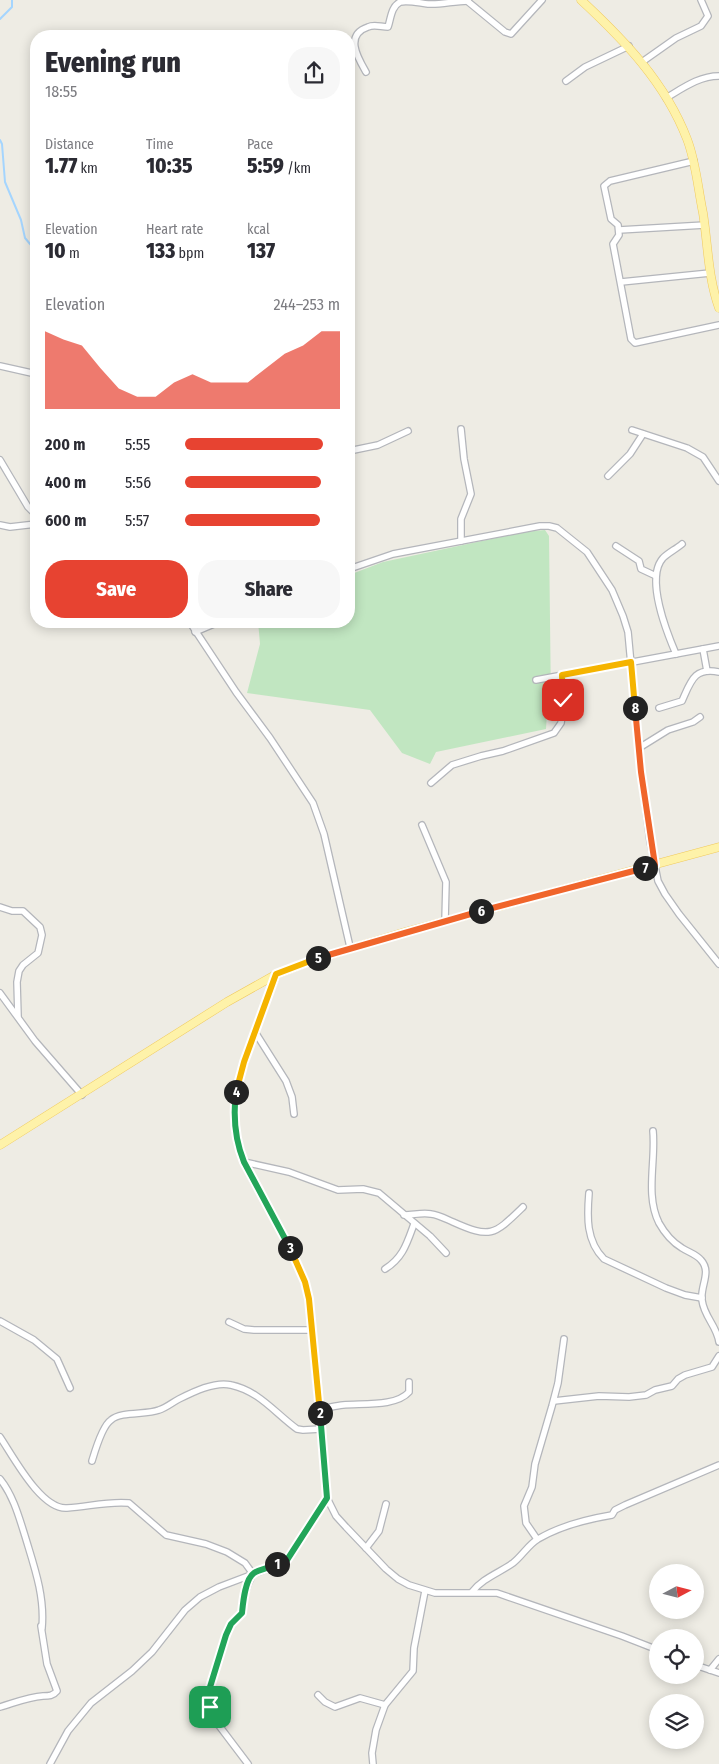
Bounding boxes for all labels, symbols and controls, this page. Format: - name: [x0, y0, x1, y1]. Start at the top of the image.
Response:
- text: Evening run: [45, 46, 181, 79]
- button: share: [288, 47, 340, 99]
- text: 18:55: [45, 82, 77, 101]
- text: Distance: [45, 136, 94, 153]
- text: Time: [146, 136, 174, 153]
- text: Pace: [247, 136, 273, 153]
- text: 1.77: [45, 153, 77, 179]
- text: 10:35: [146, 153, 193, 179]
- text: 5:59: [247, 153, 284, 179]
- text: km: [77, 160, 98, 177]
- text: /km: [284, 160, 311, 177]
- text: Elevation: [45, 221, 98, 238]
- text: Heart rate: [146, 221, 203, 238]
- text: kcal: [247, 221, 270, 238]
- text: 10: [45, 238, 66, 264]
- text: 133: [146, 238, 175, 264]
- text: 137: [247, 238, 275, 264]
- text: m: [66, 245, 80, 262]
- text: bpm: [175, 245, 204, 262]
- text: Elevation: [45, 295, 105, 314]
- text: 244–253 m: [274, 295, 340, 314]
- text: 200 m: [45, 435, 85, 454]
- text: 5:55: [125, 435, 150, 454]
- text: 400 m: [45, 473, 86, 492]
- text: 5:56: [125, 473, 151, 492]
- text: 600 m: [45, 511, 86, 530]
- text: 5:57: [125, 511, 149, 530]
- button: Save: [45, 560, 188, 618]
- button: Share: [198, 560, 340, 618]
- pin: [542, 679, 584, 721]
- icon: check: [549, 686, 577, 714]
- pin: 8: [622, 696, 648, 720]
- text: 8: [632, 700, 639, 717]
- pin: 7: [632, 856, 658, 880]
- text: 7: [643, 860, 648, 877]
- pin: 6: [468, 898, 494, 924]
- text: 6: [478, 903, 485, 920]
- pin: 5: [306, 946, 330, 970]
- text: 5: [315, 950, 322, 967]
- pin: 4: [224, 1080, 248, 1104]
- text: 4: [233, 1084, 240, 1101]
- pin: 3: [278, 1236, 302, 1260]
- text: 3: [287, 1240, 294, 1257]
- pin: 2: [308, 1400, 332, 1426]
- text: 2: [317, 1405, 324, 1422]
- pin: 1: [264, 1552, 290, 1576]
- text: 1: [275, 1556, 280, 1573]
- north arrow: [649, 1564, 704, 1619]
- map controls: [649, 1564, 704, 1749]
- button: locate: [649, 1629, 704, 1684]
- pin: [189, 1686, 231, 1728]
- icon: arrive: [196, 1693, 224, 1721]
- button: layers: [649, 1694, 704, 1749]

